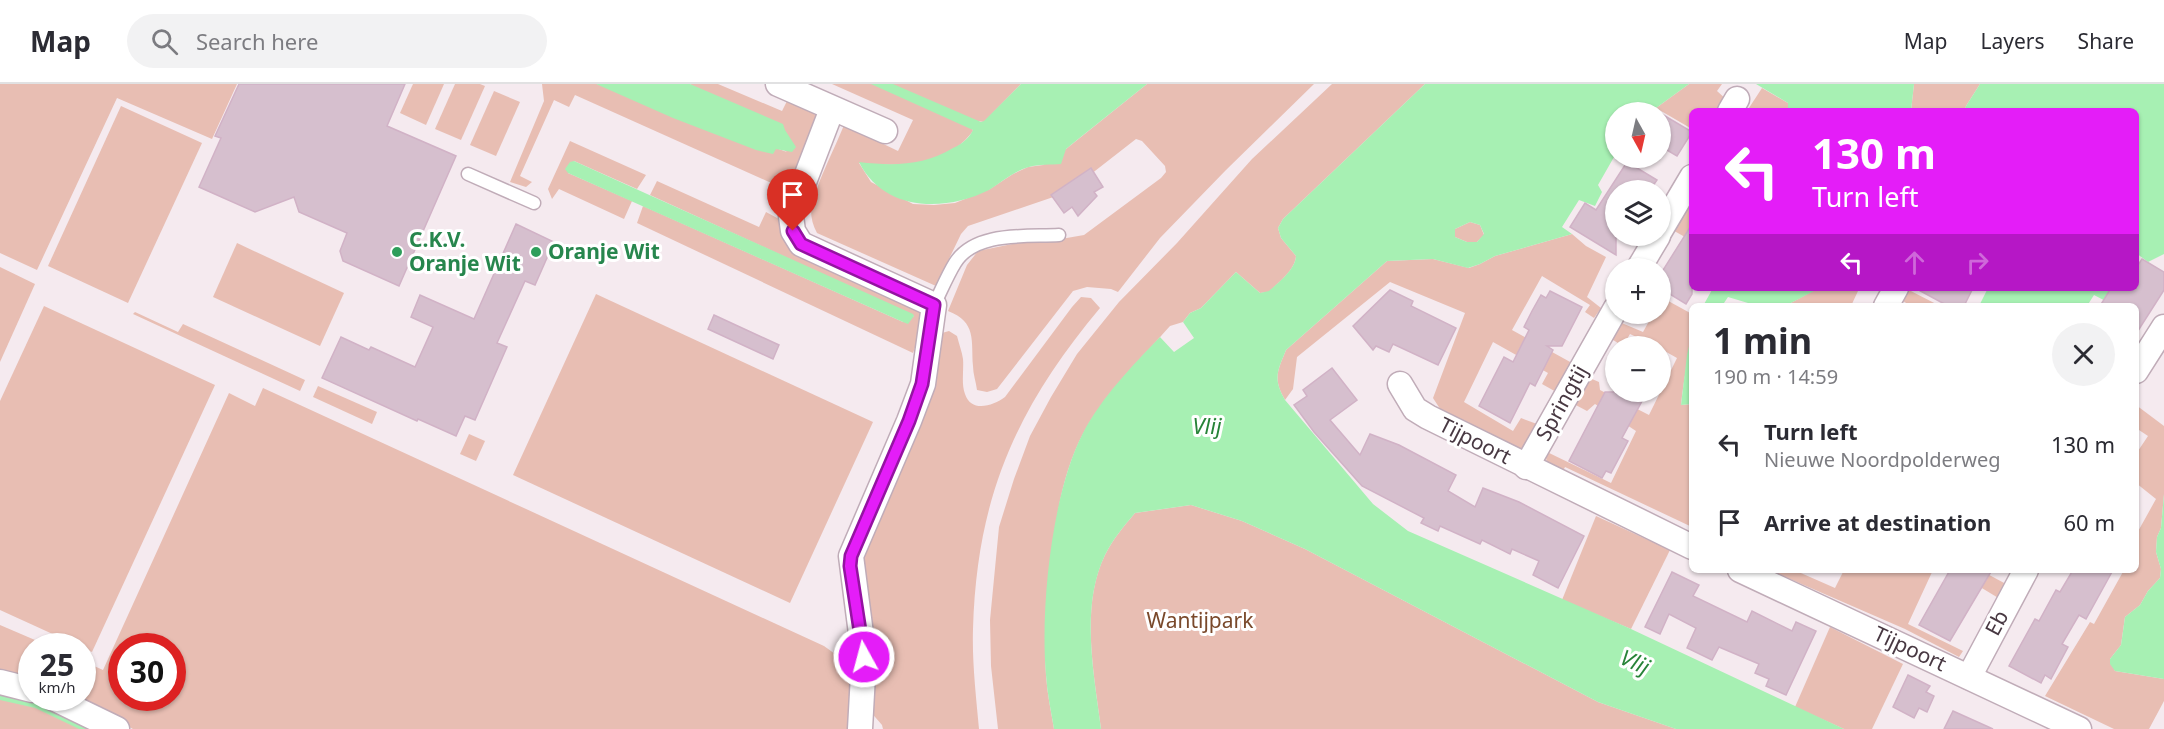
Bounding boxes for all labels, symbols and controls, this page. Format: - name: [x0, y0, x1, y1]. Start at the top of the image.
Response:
- search box: [127, 14, 547, 68]
- text: Map: [30, 22, 91, 60]
- icon: search: [148, 25, 181, 58]
- text: Search here: [196, 26, 318, 56]
- text: Map: [1904, 27, 1948, 55]
- text: Layers: [1981, 27, 2045, 55]
- text: Share: [2078, 27, 2134, 55]
- north arrow: [1605, 102, 1671, 168]
- map controls: [1605, 102, 1671, 402]
- text: 130 m: [1812, 124, 1936, 181]
- icon: left: [1713, 132, 1791, 210]
- pin: [767, 169, 818, 231]
- icon: arrive: [776, 178, 809, 211]
- text: Turn left: [1812, 178, 1918, 215]
- button: layers: [1605, 180, 1671, 246]
- place label: C.K.V. Oranje Wit: [409, 225, 521, 277]
- place label: Oranje Wit: [548, 237, 660, 265]
- marker: C.K.V. Oranje Wit: [390, 245, 404, 259]
- marker: Oranje Wit: [529, 245, 543, 259]
- icon: left: [1835, 246, 1868, 279]
- icon: ahead: [1898, 246, 1931, 279]
- icon: right: [1961, 246, 1994, 279]
- button: +: [1605, 258, 1671, 324]
- text: 1 min: [1713, 316, 1812, 365]
- button: close: [2052, 323, 2115, 386]
- button: −: [1605, 336, 1671, 402]
- street label: Springtij: [1529, 359, 1593, 446]
- text: 190 m · 14:59: [1713, 363, 1838, 390]
- water label: Vlij: [1192, 410, 1222, 440]
- street label: Tijpoort: [1435, 410, 1517, 470]
- text: Turn left: [1764, 416, 1858, 446]
- icon: left: [1713, 428, 1746, 461]
- text: 130 m: [2051, 429, 2115, 459]
- text: Nieuwe Noordpolderweg: [1764, 446, 2000, 473]
- icon: arrive: [1713, 506, 1746, 539]
- text: Arrive at destination: [1764, 507, 1991, 537]
- text: 60 m: [2064, 507, 2115, 537]
- street label: Eb: [1978, 605, 2014, 640]
- park label: Wantijpark: [1147, 606, 1254, 634]
- street label: Tijpoort: [1870, 619, 1952, 677]
- position arrow: [832, 625, 896, 689]
- speed limit sign: 30: [108, 633, 186, 711]
- water label: Vlij: [1616, 641, 1655, 681]
- text: 25: [40, 644, 74, 685]
- text: km/h: [39, 677, 75, 697]

